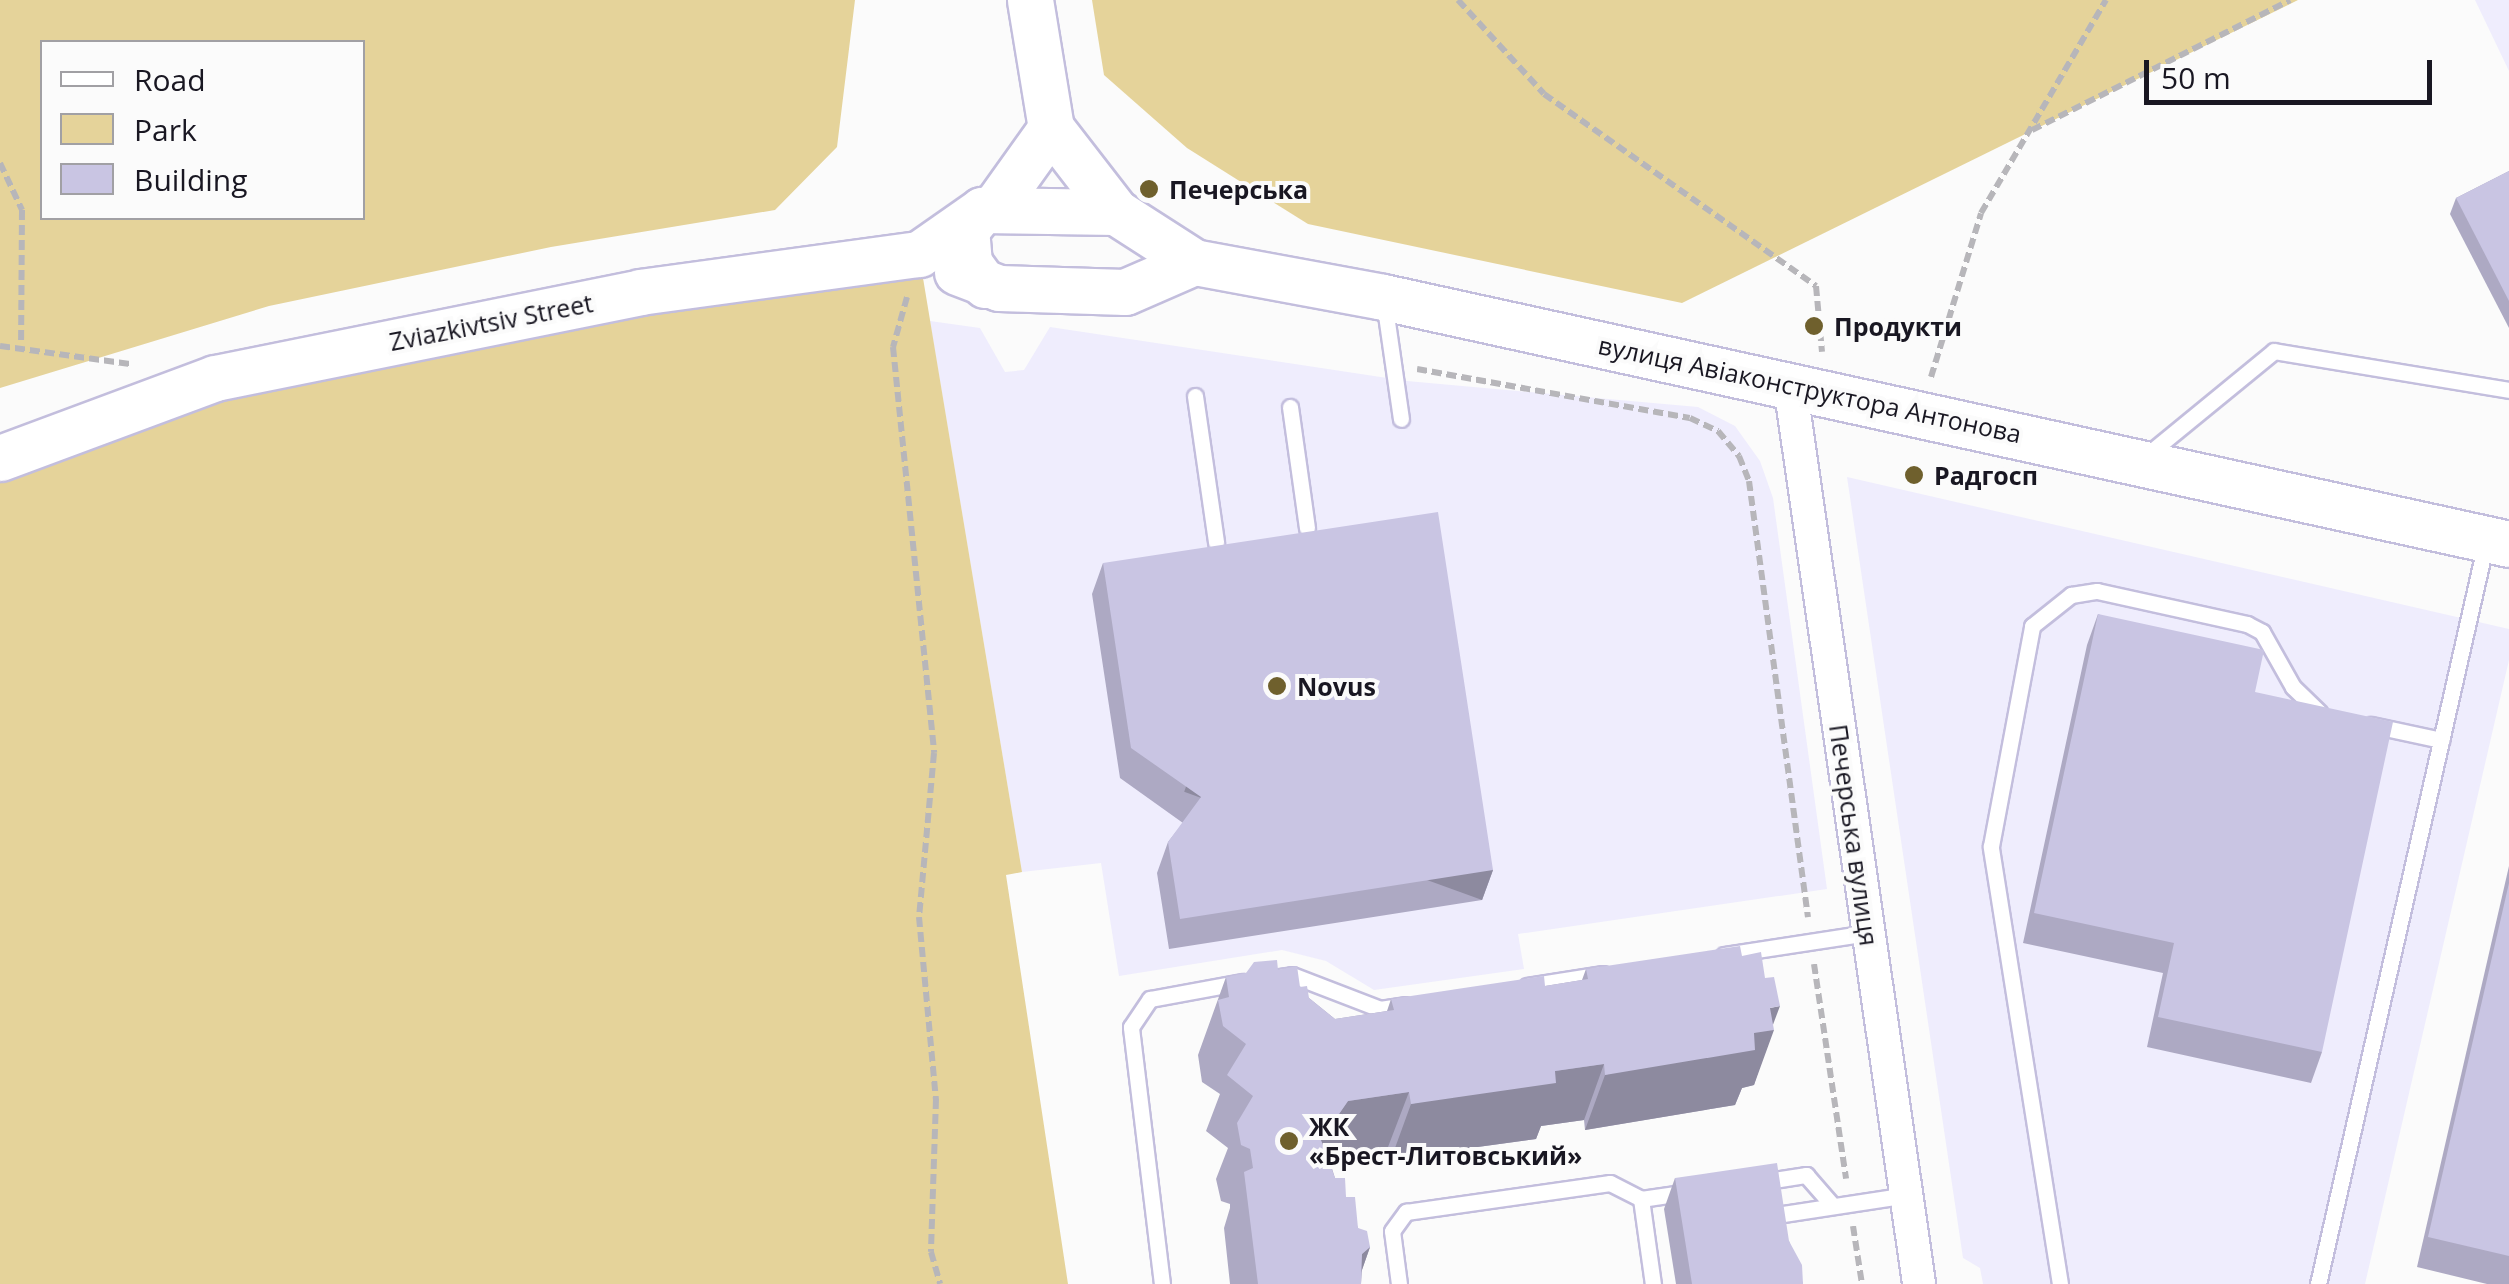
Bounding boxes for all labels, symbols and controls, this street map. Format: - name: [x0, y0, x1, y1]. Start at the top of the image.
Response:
- legend: [40, 40, 365, 220]
- scale bar: [2149, 40, 2436, 102]
- text: 50 m: [2161, 57, 2231, 98]
- text: Road: [134, 59, 206, 100]
- text: Park: [134, 109, 197, 150]
- text: Building: [134, 159, 248, 200]
- place label: Печерська: [1169, 174, 1308, 204]
- marker: Печерська: [1138, 178, 1160, 200]
- street label: Zviazkivtsiv Street: [387, 288, 595, 356]
- place label: Продукти: [1834, 311, 1962, 341]
- marker: Продукти: [1803, 315, 1825, 337]
- street label: вулиця Авіаконструктора Антонова: [1596, 329, 2024, 449]
- place label: Радгосп: [1934, 460, 2038, 490]
- marker: Радгосп: [1903, 464, 1925, 486]
- place label: Novus: [1297, 671, 1376, 701]
- marker: Novus: [1266, 675, 1288, 697]
- street label: Печерська вулиця: [1824, 722, 1884, 948]
- place label: ЖК «Брест-Литовський»: [1309, 1112, 1582, 1171]
- marker: ЖК «Брест-Литовський»: [1278, 1130, 1300, 1152]

